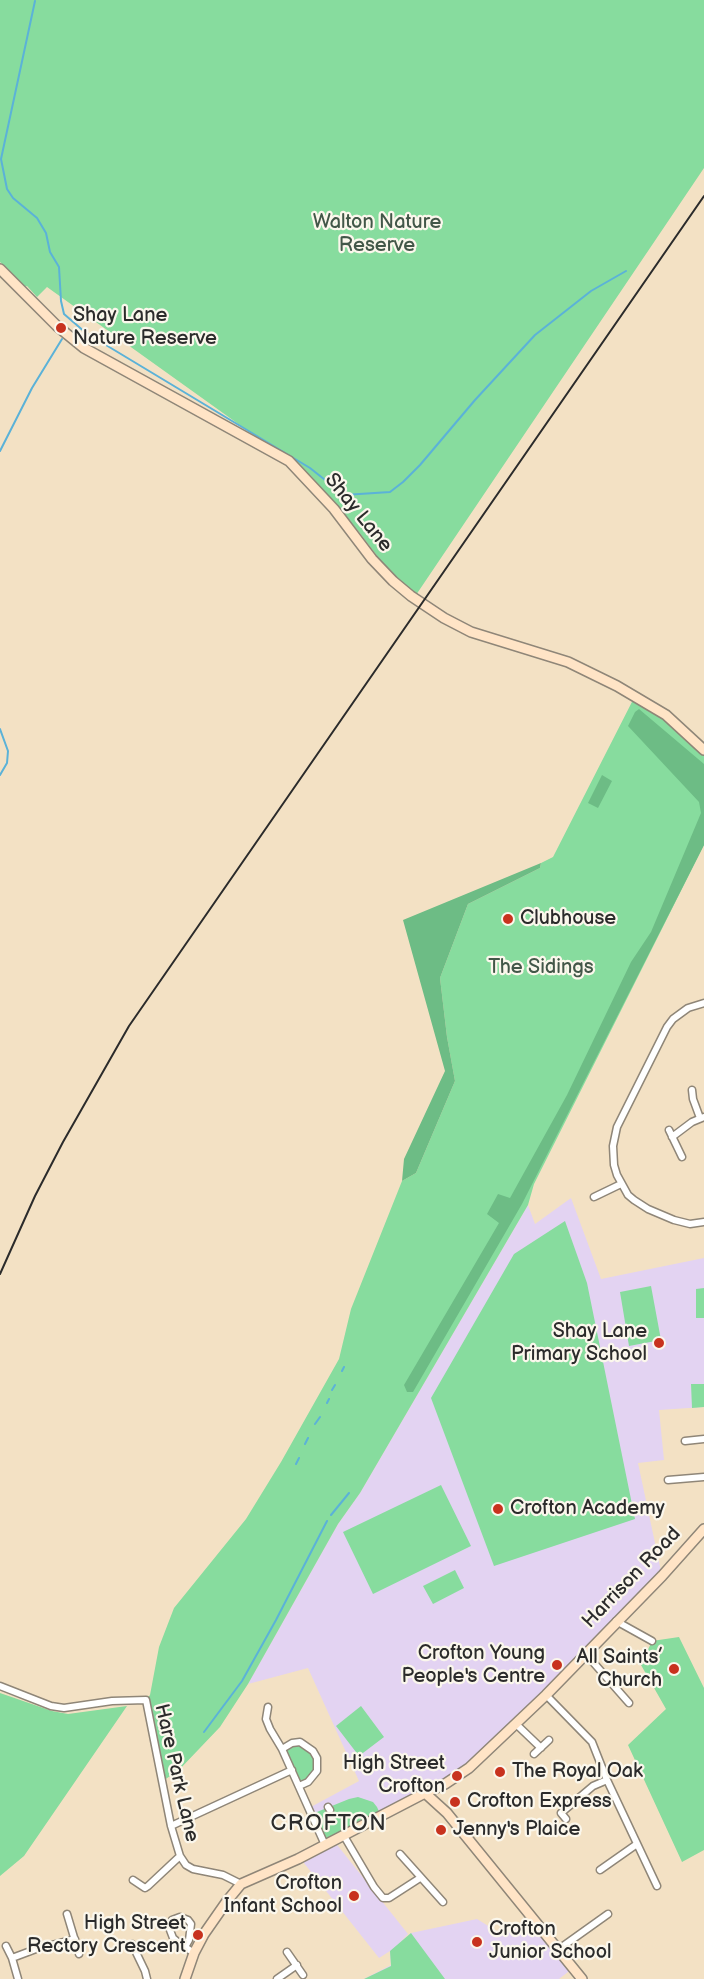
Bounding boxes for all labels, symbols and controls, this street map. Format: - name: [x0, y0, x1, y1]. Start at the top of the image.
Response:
- park label: Walton Nature Reserve: [313, 211, 441, 258]
- place label: Shay Lane Nature Reserve: [73, 304, 217, 351]
- marker: Shay Lane Nature Reserve: [54, 321, 68, 335]
- street label: Shay Lane: [319, 469, 397, 557]
- place label: Clubhouse: [520, 907, 616, 931]
- marker: Clubhouse: [501, 912, 515, 926]
- park label: The Sidings: [488, 956, 594, 980]
- place label: Shay Lane Primary School: [511, 1320, 647, 1367]
- marker: Shay Lane Primary School: [652, 1336, 666, 1350]
- place label: Crofton Academy: [510, 1497, 665, 1521]
- marker: Crofton Academy: [491, 1502, 505, 1516]
- street label: Harrison Road: [578, 1522, 686, 1634]
- place label: Crofton Young People's Centre: [402, 1642, 545, 1689]
- place label: All Saints’ Church: [577, 1646, 662, 1693]
- marker: Crofton Young People's Centre: [550, 1658, 564, 1672]
- marker: All Saints’ Church: [667, 1662, 681, 1676]
- street label: Hare Park Lane: [148, 1702, 204, 1844]
- place label: High Street Crofton: [343, 1752, 445, 1799]
- place label: The Royal Oak: [512, 1760, 643, 1784]
- marker: The Royal Oak: [493, 1765, 507, 1779]
- marker: High Street Crofton: [450, 1769, 464, 1783]
- place label: Crofton Express: [467, 1790, 612, 1814]
- marker: Crofton Express: [448, 1795, 462, 1809]
- district label: CROFTON: [271, 1811, 387, 1837]
- place label: Jenny's Plaice: [453, 1818, 580, 1842]
- marker: Jenny's Plaice: [434, 1823, 448, 1837]
- place label: Crofton Infant School: [224, 1872, 342, 1919]
- marker: Crofton Infant School: [347, 1889, 361, 1903]
- place label: High Street Rectory Crescent: [27, 1912, 186, 1959]
- place label: Crofton Junior School: [489, 1918, 611, 1965]
- marker: High Street Rectory Crescent: [191, 1928, 205, 1942]
- marker: Crofton Junior School: [470, 1935, 484, 1949]

